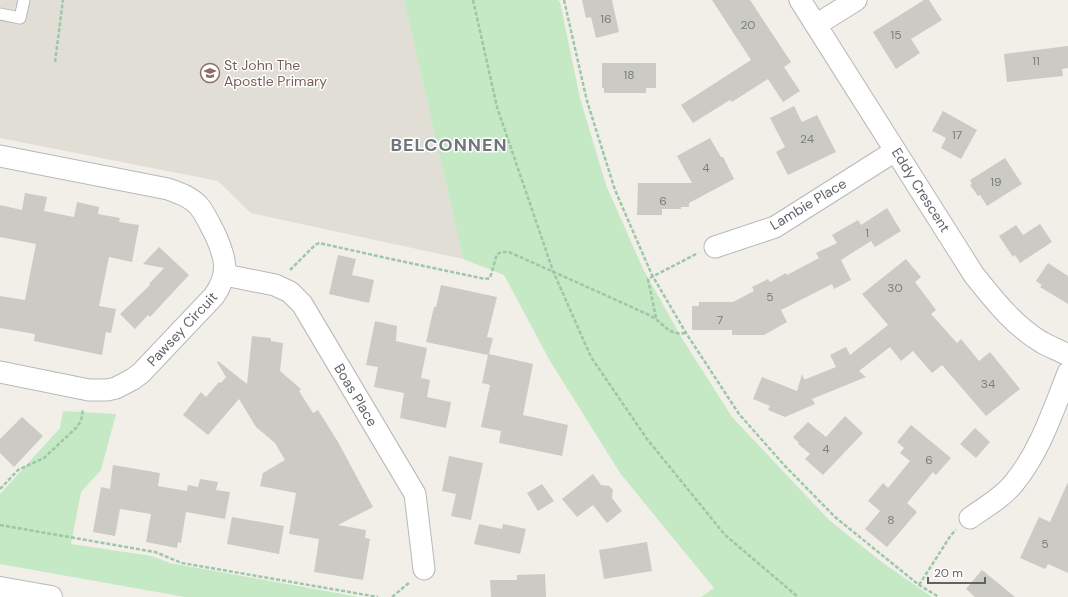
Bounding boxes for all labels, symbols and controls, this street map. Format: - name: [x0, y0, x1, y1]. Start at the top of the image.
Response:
- house number: 16: [600, 11, 612, 27]
- house number: 20: [740, 17, 756, 33]
- house number: 15: [890, 27, 902, 43]
- house number: 11: [1032, 53, 1040, 69]
- place label: St John The Apostle Primary: [224, 56, 327, 90]
- school or university icon: St John The Apostle Primary: [199, 62, 221, 84]
- house number: 18: [623, 67, 635, 83]
- house number: 17: [952, 127, 962, 143]
- house number: 24: [800, 131, 814, 147]
- district label: BELCONNEN: [390, 133, 508, 157]
- street label: Eddy Crescent: [888, 144, 954, 236]
- house number: 4: [702, 160, 710, 176]
- street label: Lambie Place: [766, 174, 850, 234]
- house number: 19: [990, 174, 1002, 190]
- house number: 6: [659, 193, 667, 209]
- house number: 1: [865, 225, 869, 241]
- house number: 30: [887, 280, 903, 296]
- street label: Pawsey Circuit: [143, 288, 221, 370]
- house number: 5: [766, 289, 774, 305]
- house number: 7: [717, 312, 723, 328]
- street label: Boas Place: [330, 360, 382, 430]
- house number: 34: [981, 376, 995, 392]
- house number: 4: [822, 441, 830, 457]
- house number: 6: [925, 452, 933, 468]
- house number: 8: [887, 512, 895, 528]
- house number: 5: [1041, 536, 1049, 552]
- scale bar: [928, 559, 985, 585]
- text: 20 m: [934, 565, 963, 581]

